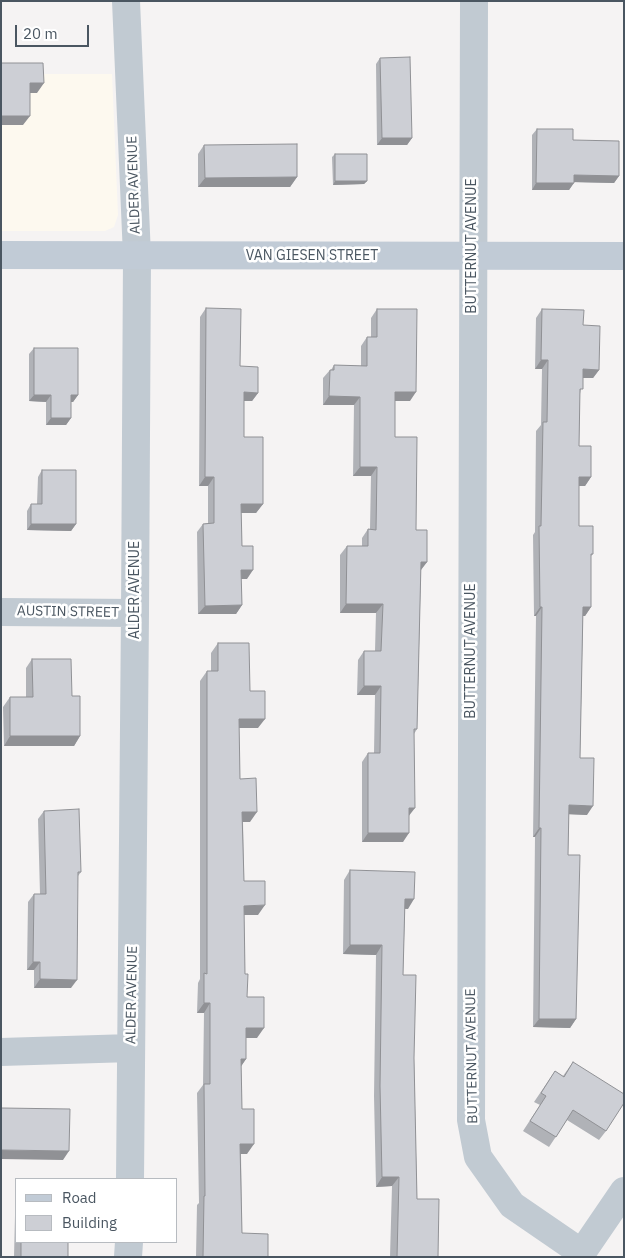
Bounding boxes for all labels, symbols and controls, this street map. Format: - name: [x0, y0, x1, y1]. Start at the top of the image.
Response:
- scale bar: [18, 15, 91, 47]
- text: 20 m: [23, 24, 58, 43]
- street label: ALDER AVENUE: [124, 136, 144, 234]
- street label: BUTTERNUT AVENUE: [464, 178, 480, 314]
- street label: VAN GIESEN STREET: [246, 248, 378, 264]
- street label: ALDER AVENUE: [127, 541, 143, 639]
- street label: BUTTERNUT AVENUE: [463, 583, 479, 719]
- street label: AUSTIN STREET: [17, 603, 119, 621]
- street label: ALDER AVENUE: [123, 946, 141, 1044]
- street label: BUTTERNUT AVENUE: [462, 988, 482, 1124]
- legend: [15, 1178, 178, 1243]
- text: Road: [62, 1188, 97, 1207]
- text: Building: [62, 1213, 117, 1232]

